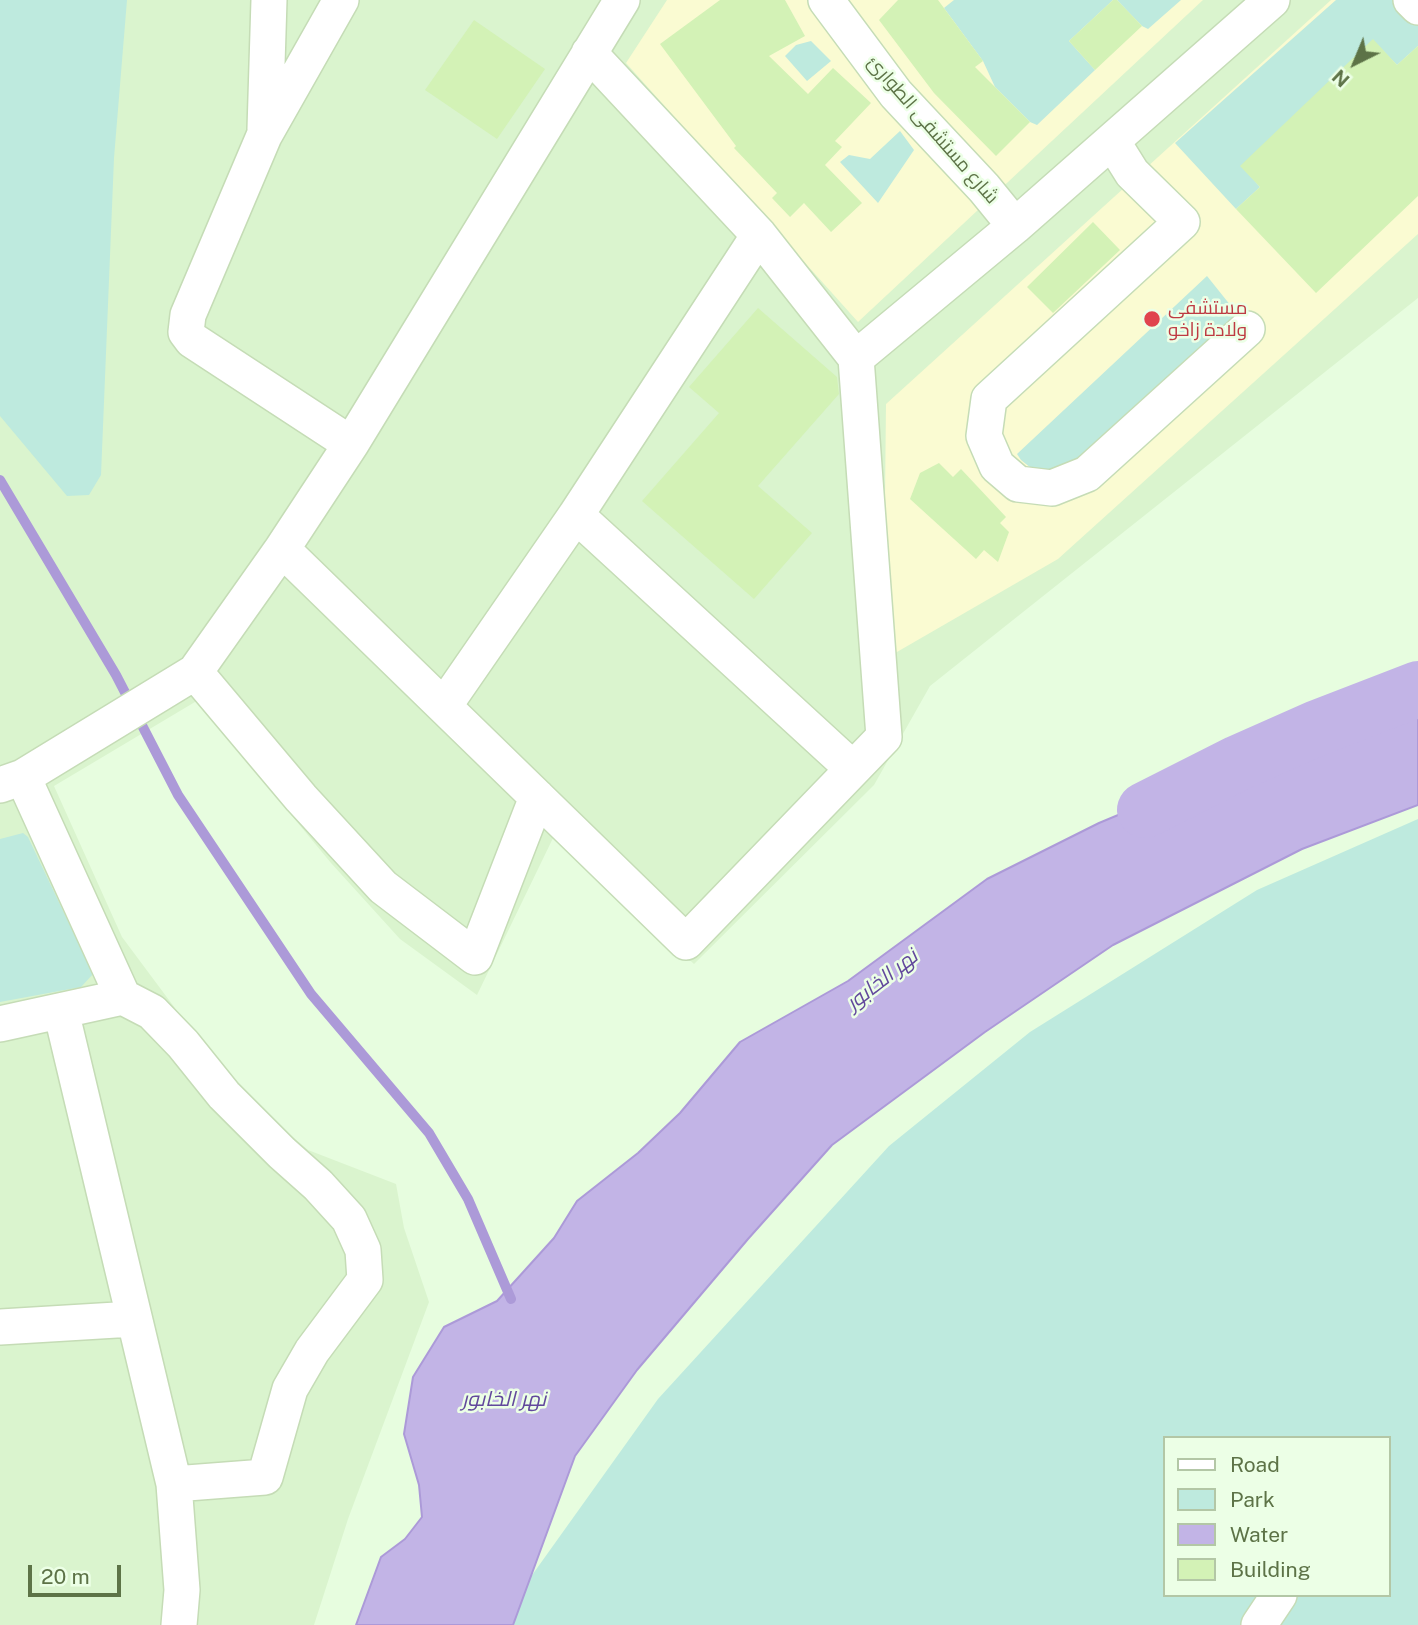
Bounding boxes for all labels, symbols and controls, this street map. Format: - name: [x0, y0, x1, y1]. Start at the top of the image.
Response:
- north arrow: [1320, 28, 1390, 98]
- street label: شارع مستشفى الطوارئ: [863, 52, 1003, 208]
- text: N: [1328, 65, 1354, 91]
- place label: مستشفى ولادة زاخو: [1168, 297, 1247, 341]
- marker: مستشفى ولادة زاخو: [1142, 309, 1162, 329]
- water label: نهر الخابور: [841, 944, 923, 1016]
- water label: نهر الخابور: [462, 1387, 546, 1413]
- legend: [1162, 1436, 1390, 1597]
- text: Road: [1230, 1452, 1280, 1477]
- text: Park: [1230, 1487, 1275, 1512]
- text: Water: [1230, 1522, 1288, 1547]
- scale bar: [32, 1552, 124, 1596]
- text: Building: [1230, 1557, 1311, 1582]
- text: 20 m: [41, 1564, 90, 1589]

